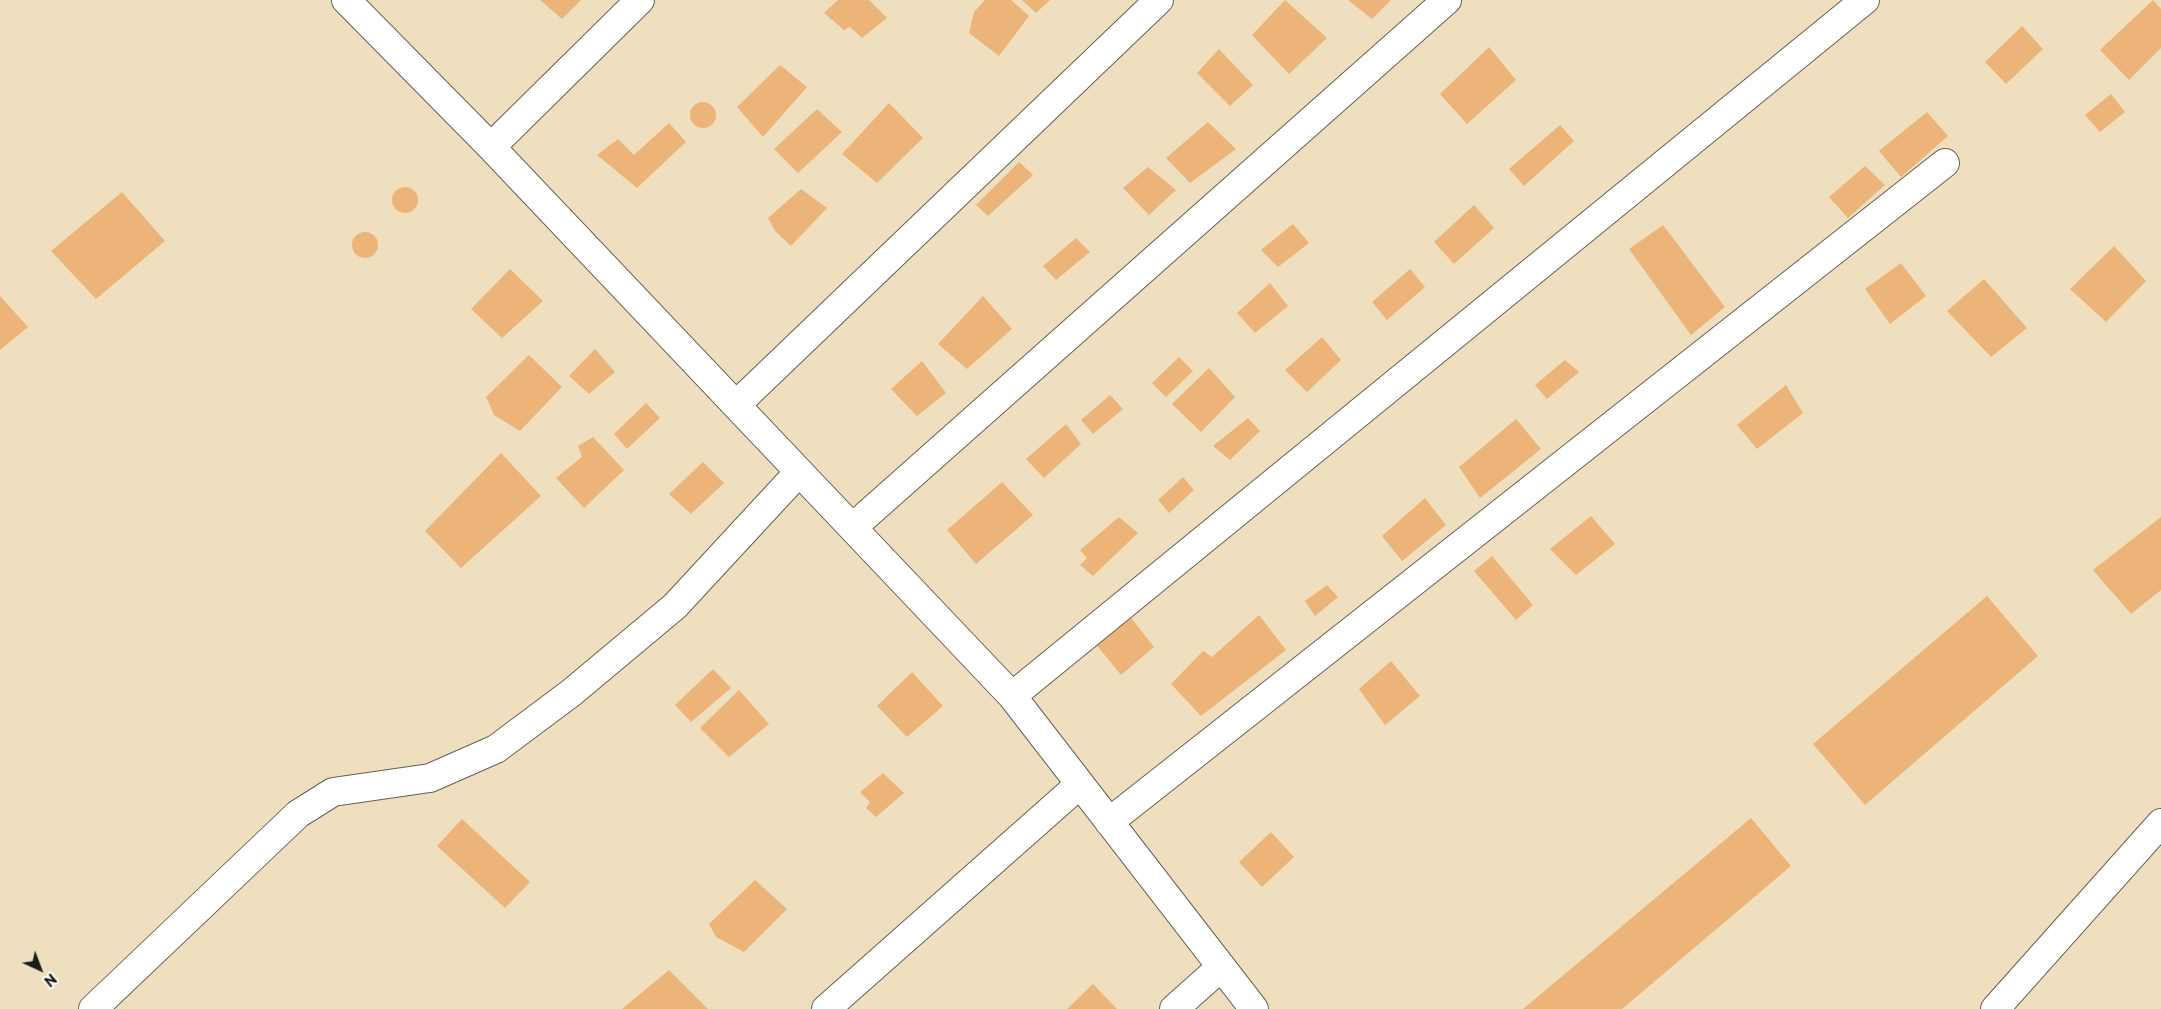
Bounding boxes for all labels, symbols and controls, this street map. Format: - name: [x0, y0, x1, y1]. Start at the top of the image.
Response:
- north arrow: [15, 944, 65, 994]
- text: N: [39, 969, 62, 992]

